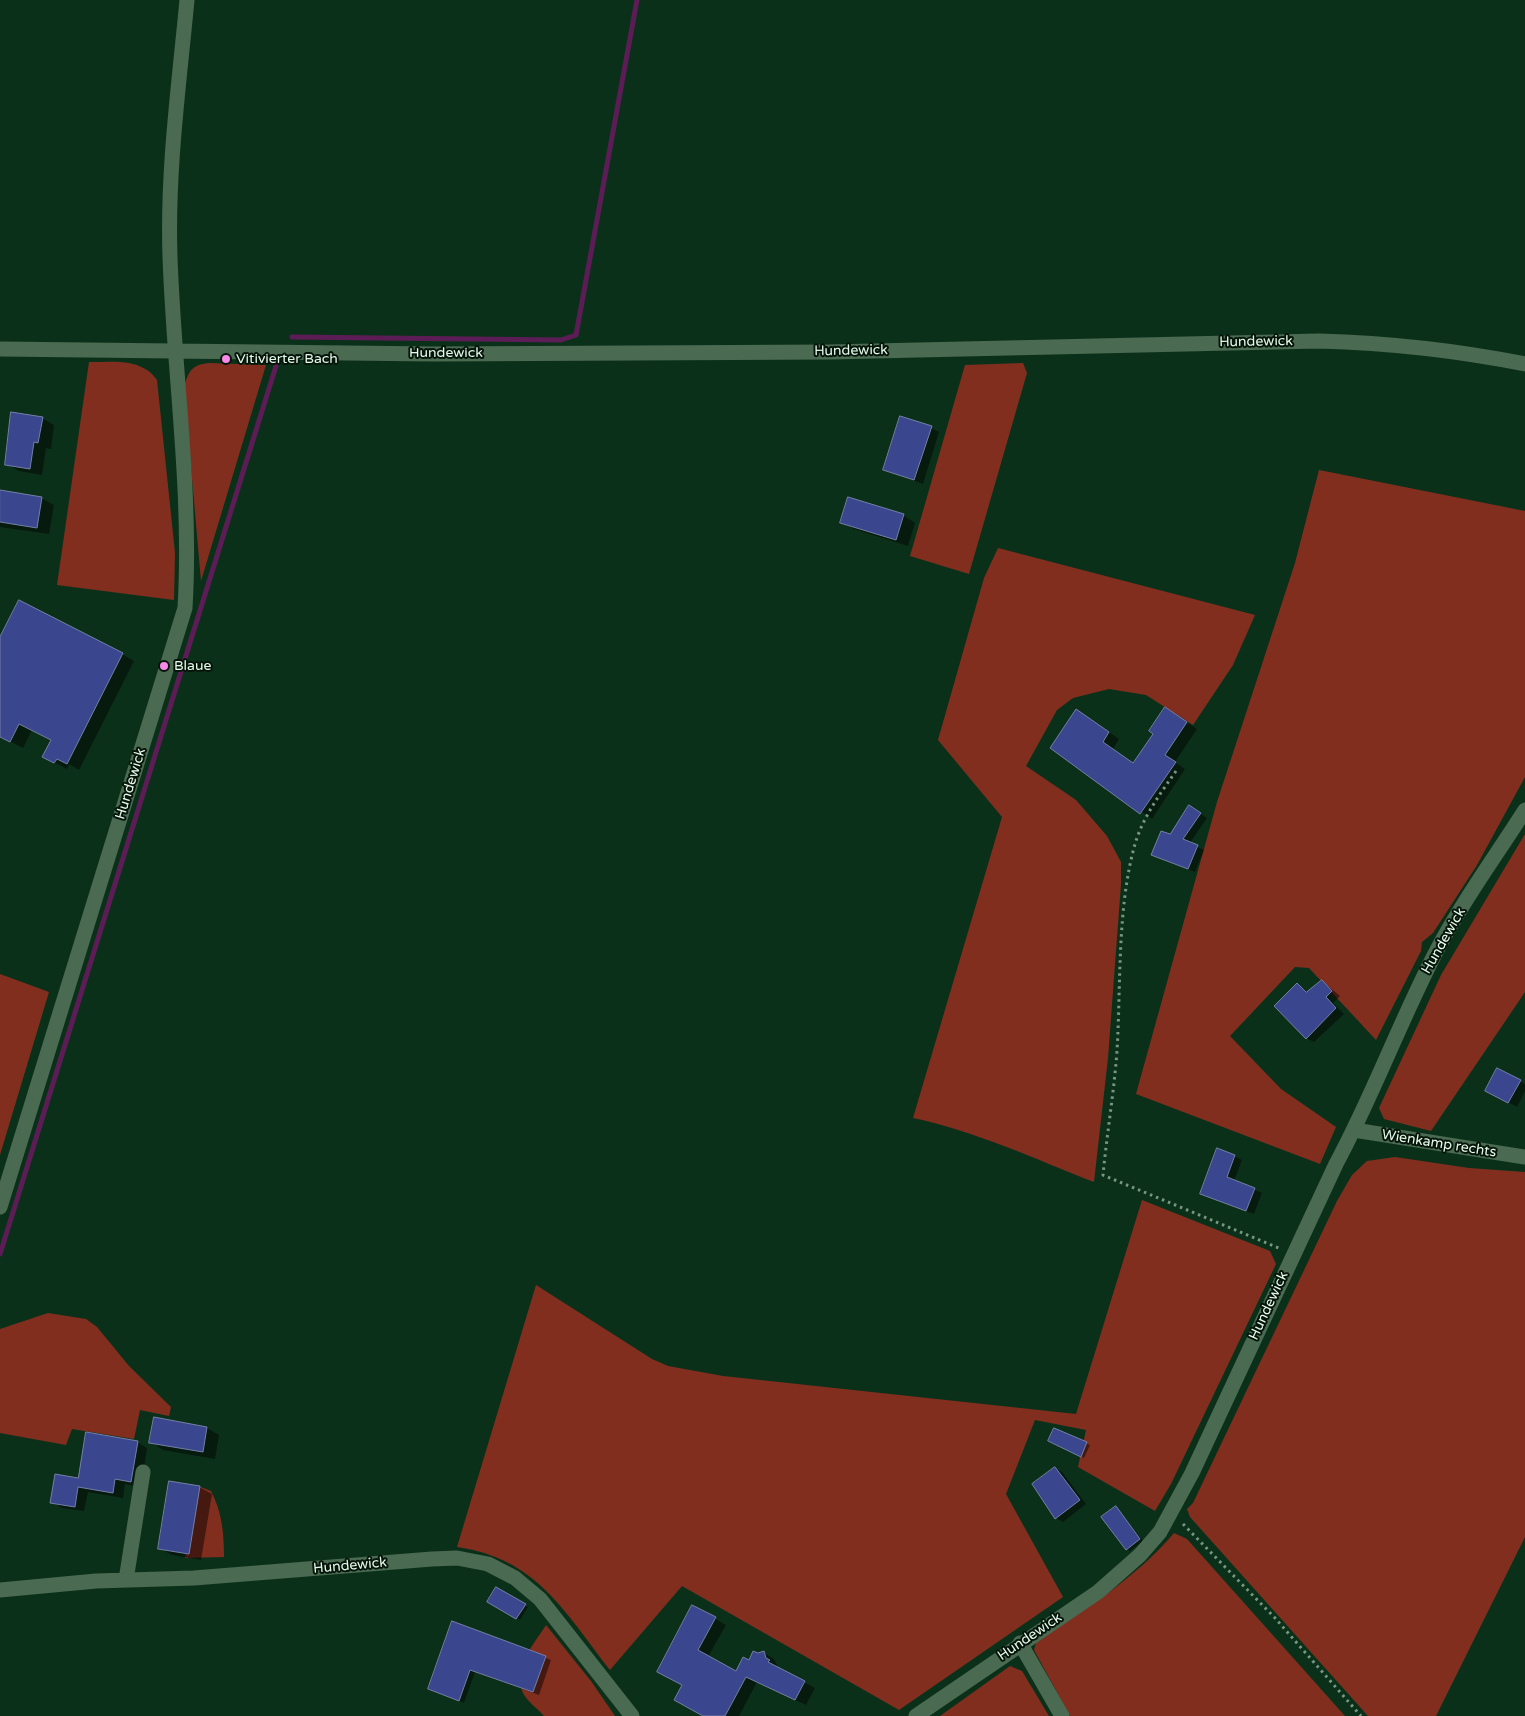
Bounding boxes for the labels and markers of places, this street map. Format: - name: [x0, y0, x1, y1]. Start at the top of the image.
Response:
- place label: Vitivierter Bach: [236, 351, 338, 367]
- marker: Vitivierter Bach: [220, 353, 232, 365]
- place label: Blaue: [174, 658, 211, 674]
- marker: Blaue: [158, 660, 170, 672]

